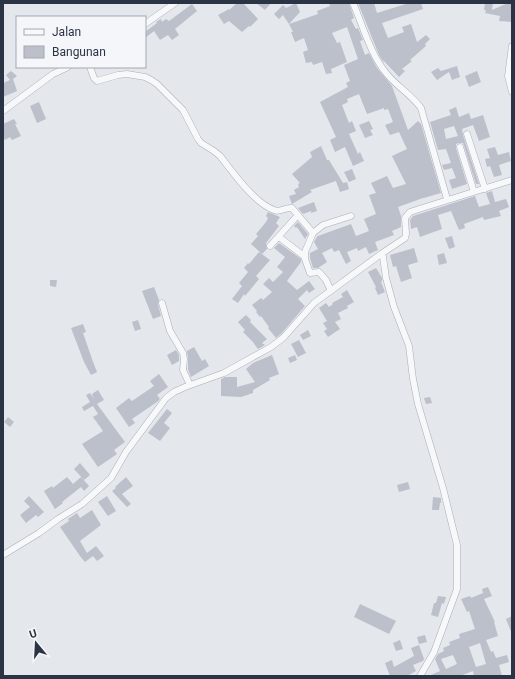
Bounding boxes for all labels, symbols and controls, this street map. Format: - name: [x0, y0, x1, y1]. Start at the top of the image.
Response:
- legend: [16, 16, 146, 68]
- text: Jalan: [52, 25, 81, 39]
- text: Bangunan: [52, 45, 106, 59]
- north arrow: [16, 623, 56, 663]
- text: U: [28, 627, 39, 641]

